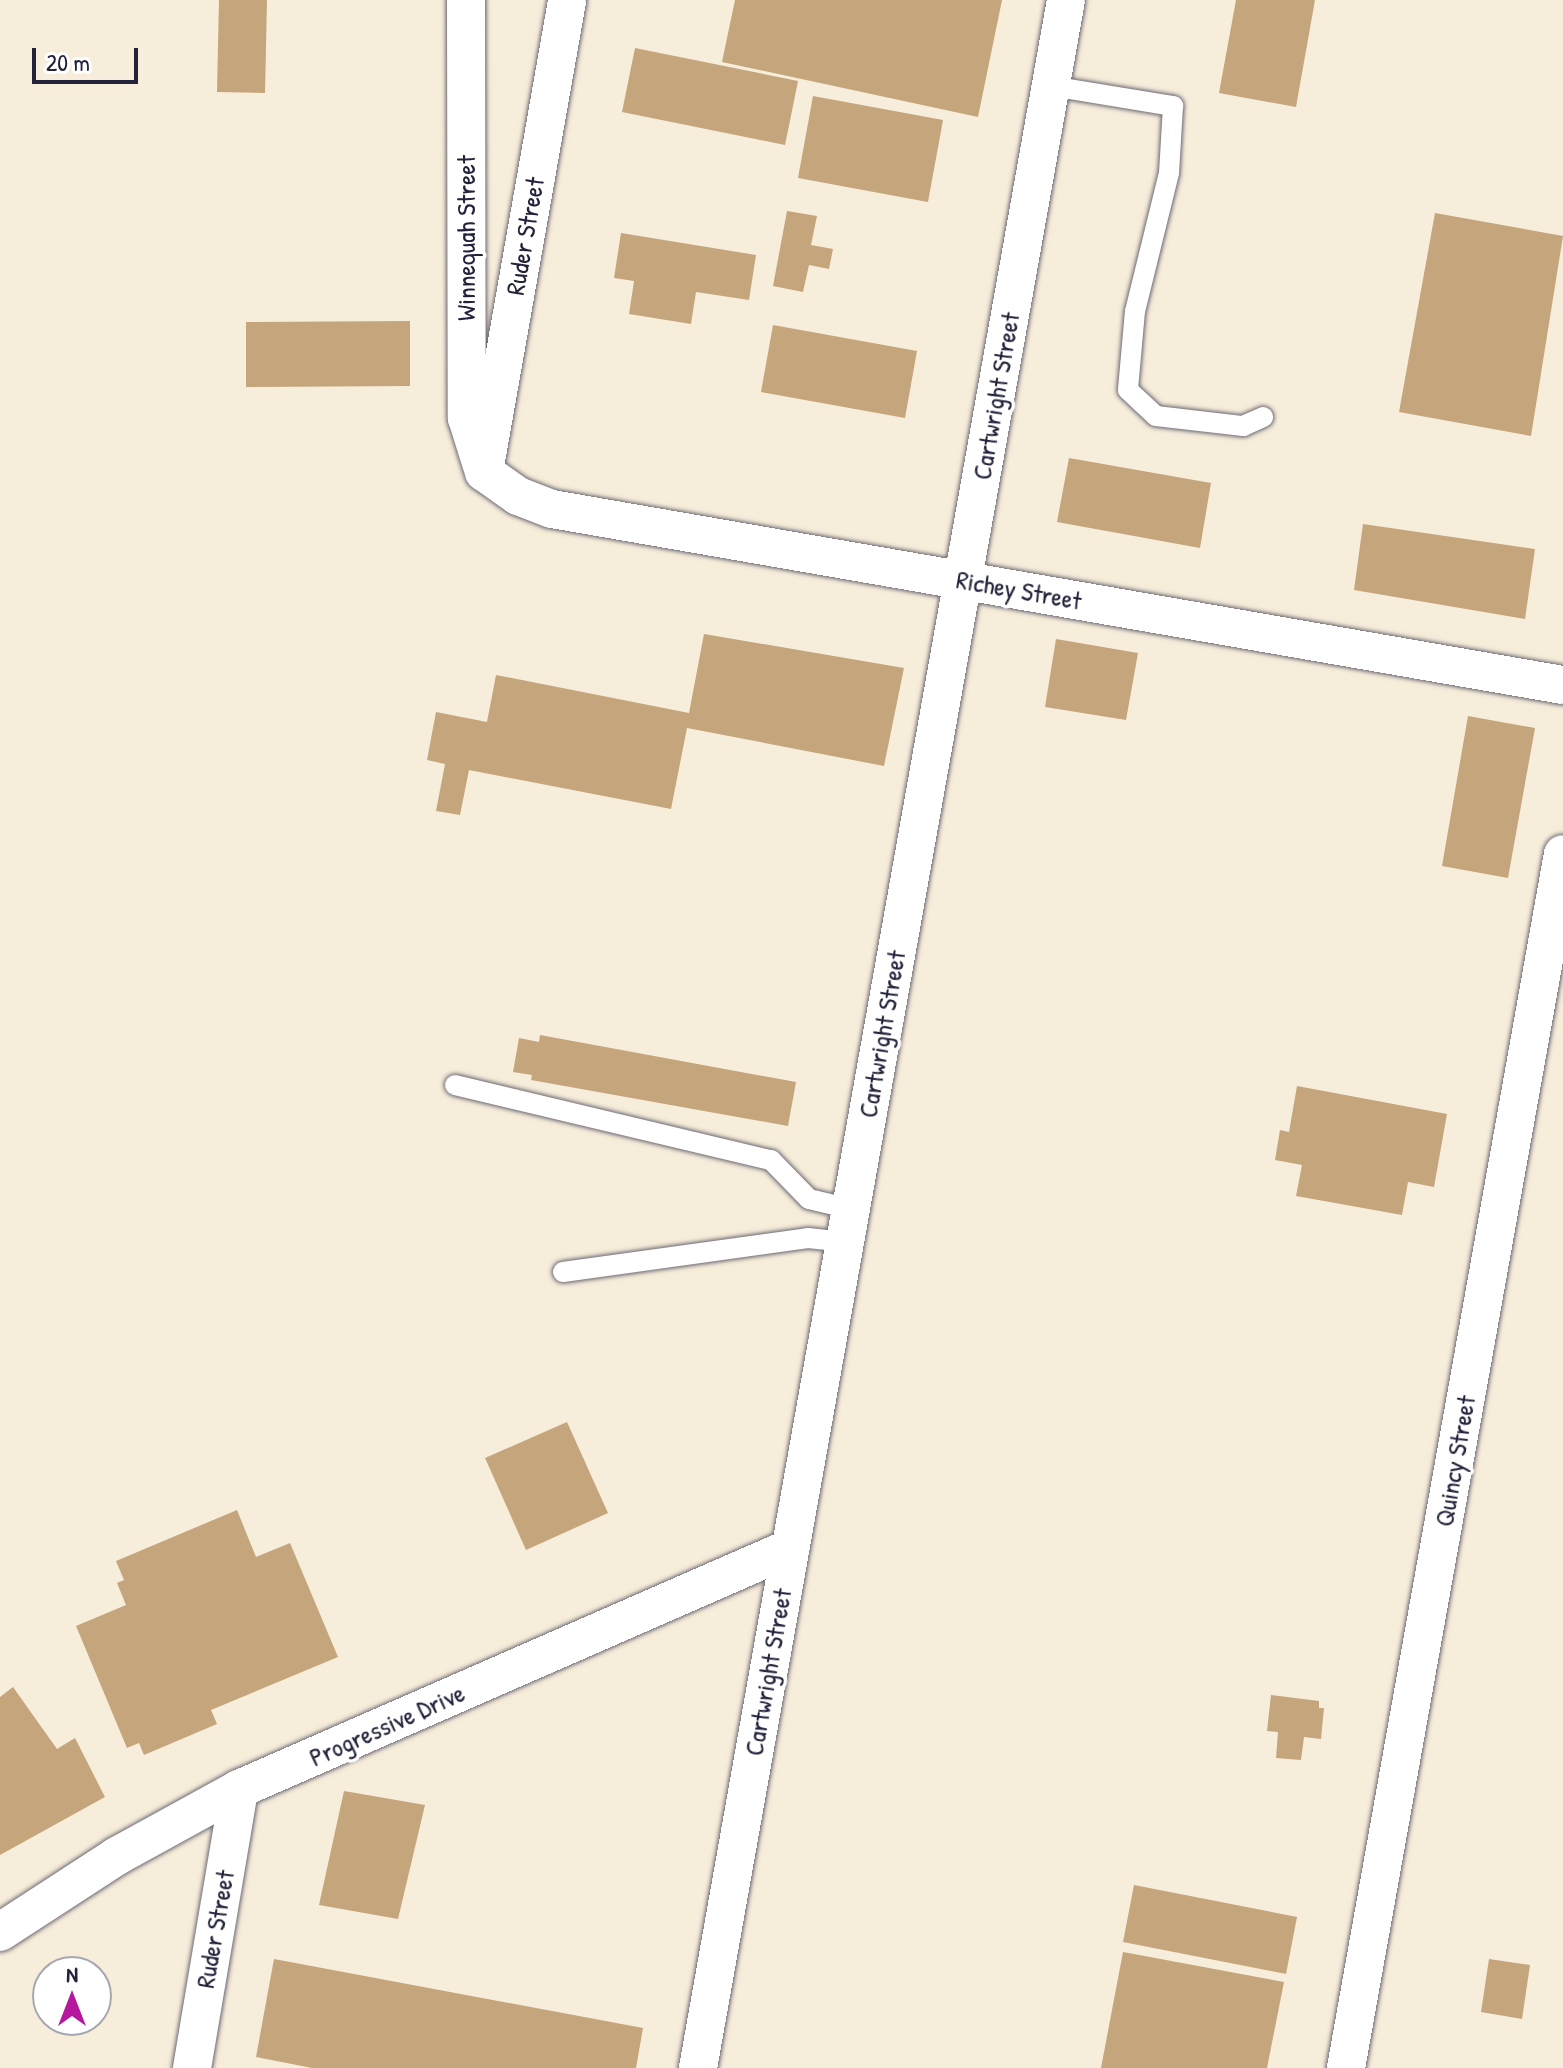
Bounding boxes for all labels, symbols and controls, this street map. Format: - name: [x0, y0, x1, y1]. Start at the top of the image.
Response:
- scale bar: [36, 32, 142, 82]
- text: 20 m: [46, 46, 90, 78]
- street label: Winnequah Street: [450, 155, 482, 321]
- street label: Ruder Street: [499, 175, 551, 297]
- street label: Cartwright Street: [966, 310, 1026, 482]
- street label: Richey Street: [954, 564, 1084, 616]
- street label: Cartwright Street: [852, 948, 912, 1120]
- street label: Quincy Street: [1428, 1393, 1482, 1529]
- street label: Cartwright Street: [738, 1586, 798, 1758]
- street label: Progressive Drive: [305, 1677, 469, 1773]
- street label: Ruder Street: [189, 1868, 241, 1990]
- north arrow: [32, 1956, 112, 2036]
- text: N: [66, 1959, 78, 1989]

